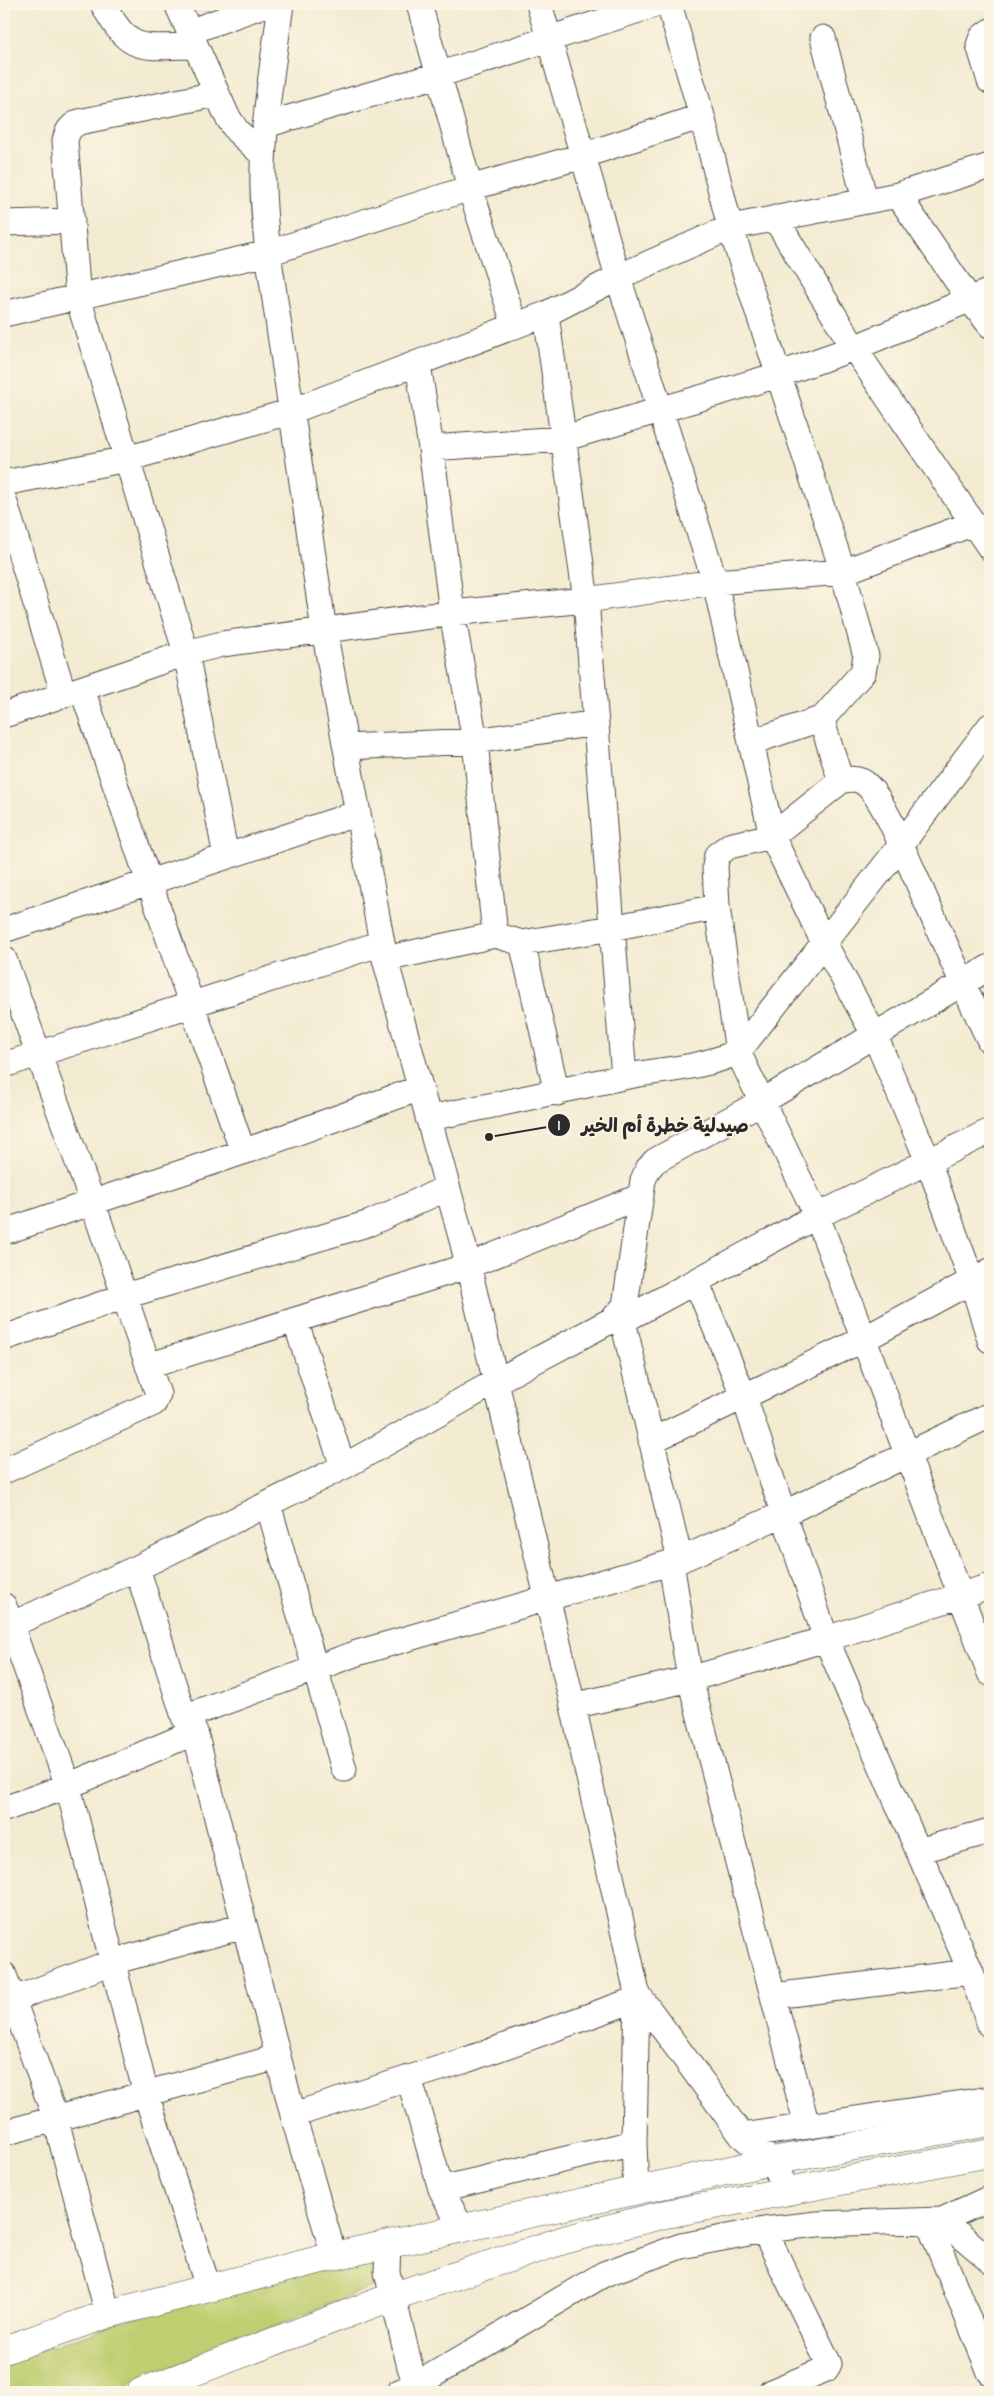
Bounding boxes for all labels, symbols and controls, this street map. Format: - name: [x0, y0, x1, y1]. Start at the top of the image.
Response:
- callout: صيدلية خطرة أم الخير: [547, 1108, 759, 1142]
- text: صيدلية خطرة أم الخير: [579, 1114, 749, 1142]
- text: 1: [557, 1116, 561, 1138]

